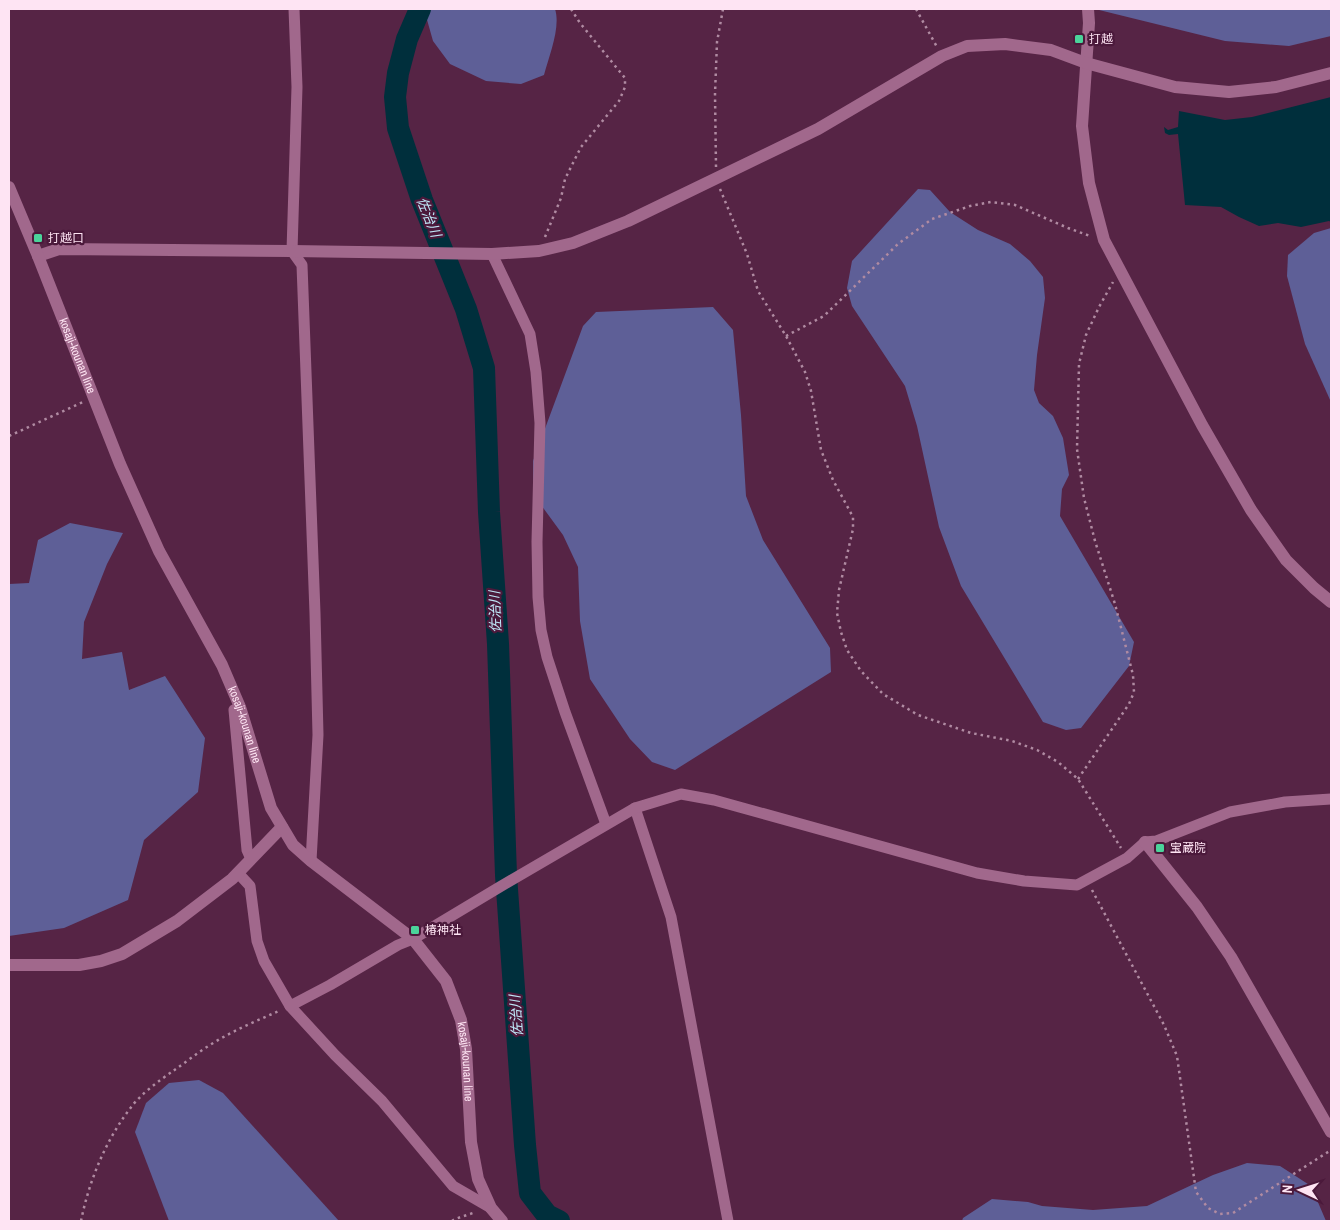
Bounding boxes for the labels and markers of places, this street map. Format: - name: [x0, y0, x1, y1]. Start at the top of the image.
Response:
- place label: 打越: [1089, 31, 1113, 47]
- marker: 打越: [1073, 33, 1085, 45]
- place label: 打越口: [48, 230, 84, 246]
- marker: 打越口: [32, 232, 44, 244]
- place label: 宝蔵院: [1170, 840, 1206, 856]
- marker: 宝蔵院: [1154, 842, 1166, 854]
- place label: 椿神社: [425, 922, 461, 938]
- marker: 椿神社: [409, 924, 421, 936]

